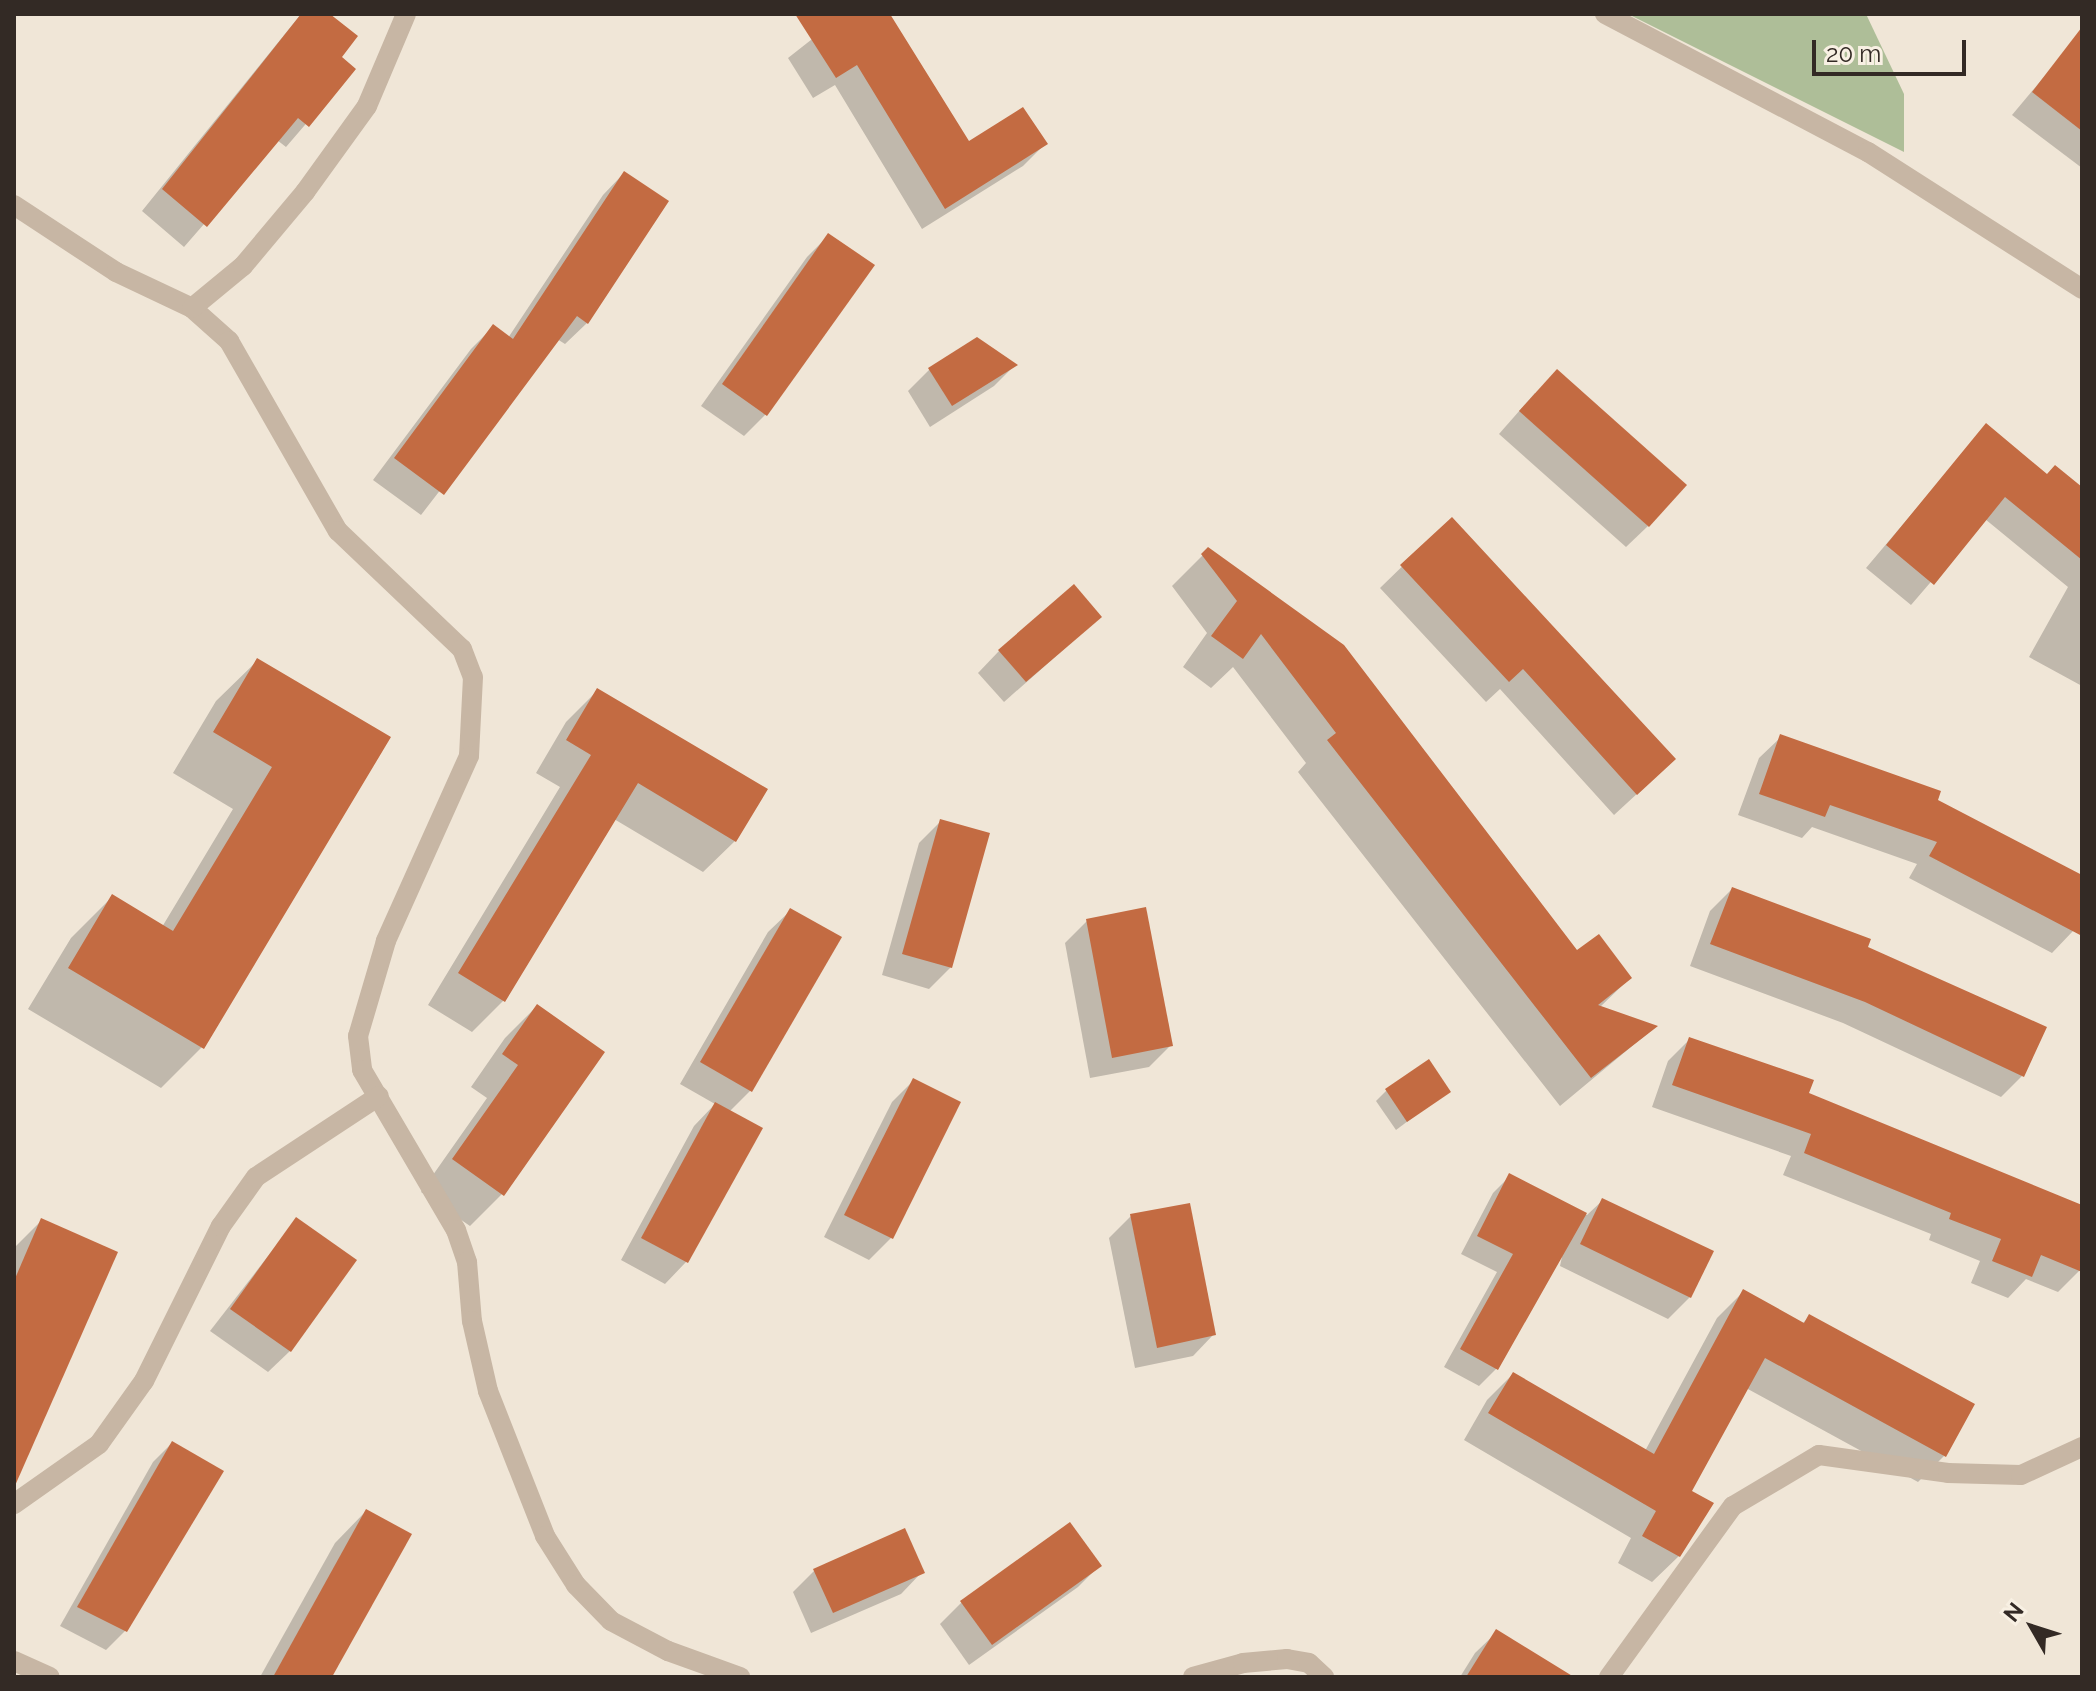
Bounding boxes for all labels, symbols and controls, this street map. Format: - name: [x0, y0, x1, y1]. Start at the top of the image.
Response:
- scale bar: [1816, 24, 1970, 74]
- text: 20 m: [1826, 39, 1881, 68]
- north arrow: [1992, 1587, 2072, 1667]
- text: N: [1998, 1597, 2029, 1627]

